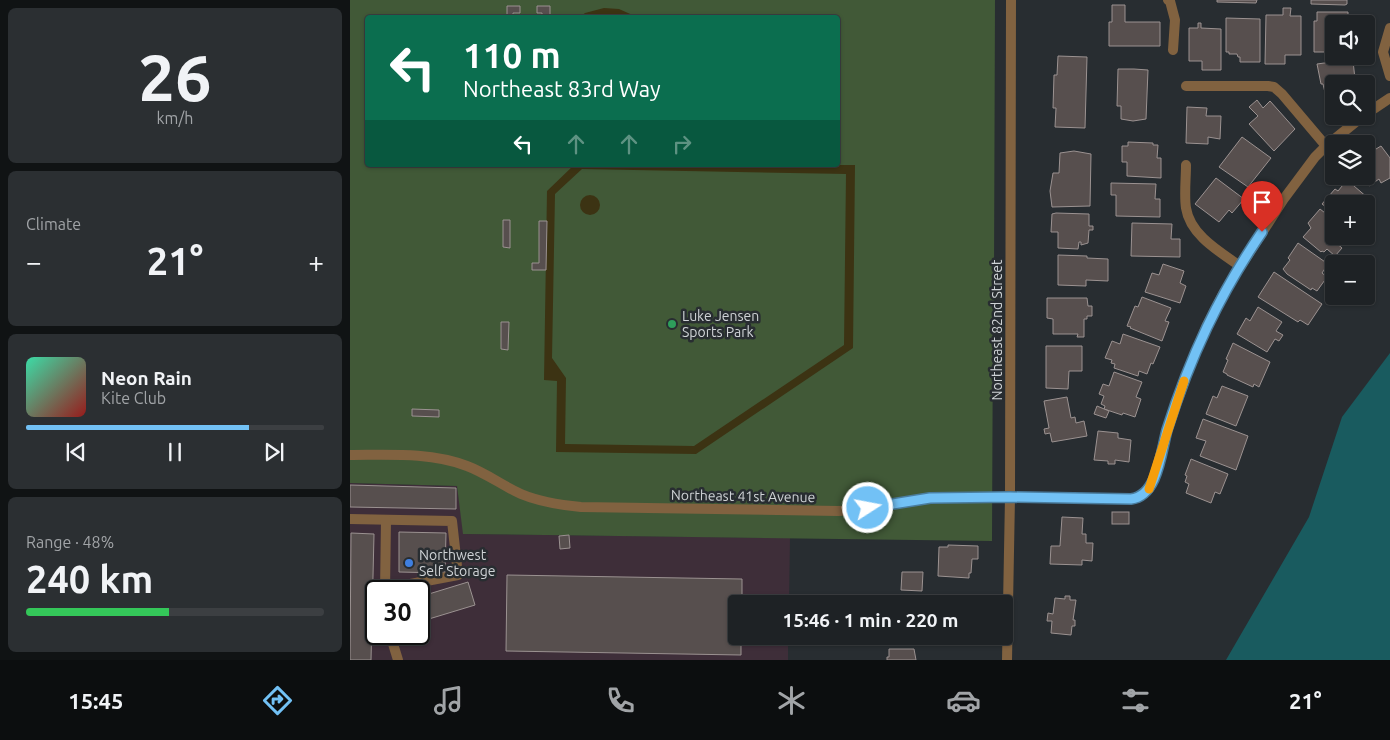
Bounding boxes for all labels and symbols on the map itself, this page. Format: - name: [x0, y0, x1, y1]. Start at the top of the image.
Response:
- pin: [1241, 181, 1283, 232]
- street label: Northeast 82nd Street: [989, 259, 1005, 400]
- place label: Luke Jensen Sports Park: [682, 308, 759, 340]
- marker: Luke Jensen Sports Park: [666, 318, 678, 330]
- position arrow: [841, 481, 893, 533]
- street label: Northeast 41st Avenue: [671, 487, 815, 505]
- place label: Northwest Self Storage: [419, 547, 496, 579]
- marker: Northwest Self Storage: [403, 557, 415, 569]
- speed limit sign: 30: [365, 580, 430, 645]

